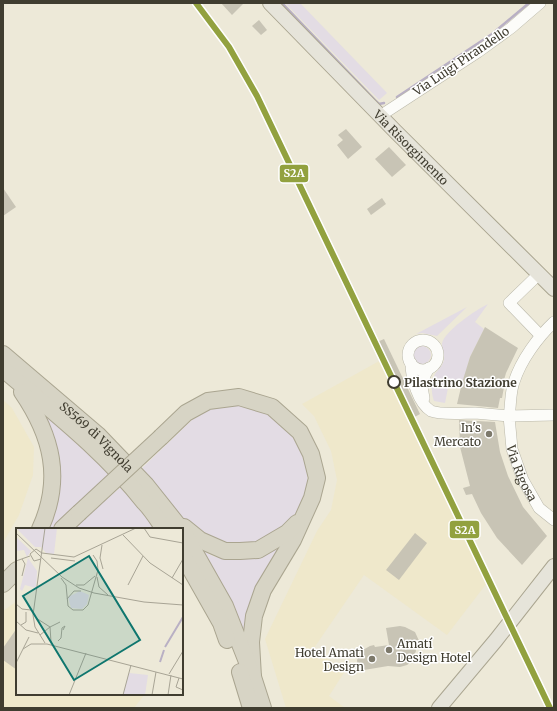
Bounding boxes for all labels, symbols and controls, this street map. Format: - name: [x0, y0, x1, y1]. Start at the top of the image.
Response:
- street label: Via Luigi Pirandello: [409, 23, 512, 99]
- street label: Via Risorgimento: [370, 106, 452, 188]
- line badge: S2A: [279, 164, 309, 183]
- text: S2A: [283, 166, 305, 180]
- marker: Pilastrino Stazione: [387, 375, 401, 389]
- place label: Pilastrino Stazione: [404, 375, 517, 390]
- street label: SS569 di Vignola: [57, 398, 137, 475]
- place label: In's Mercato: [434, 420, 481, 449]
- marker: In's Mercato: [484, 429, 494, 439]
- street label: Via Rigosa: [504, 443, 541, 504]
- line badge: S2A: [449, 520, 480, 539]
- text: S2A: [454, 523, 476, 537]
- inset map: [16, 528, 183, 695]
- place label: Amatí Design Hotel: [396, 636, 472, 665]
- place label: Hotel Amatì Design: [295, 645, 364, 674]
- marker: Amatí Design Hotel: [384, 645, 394, 655]
- marker: Hotel Amatì Design: [367, 654, 377, 664]

